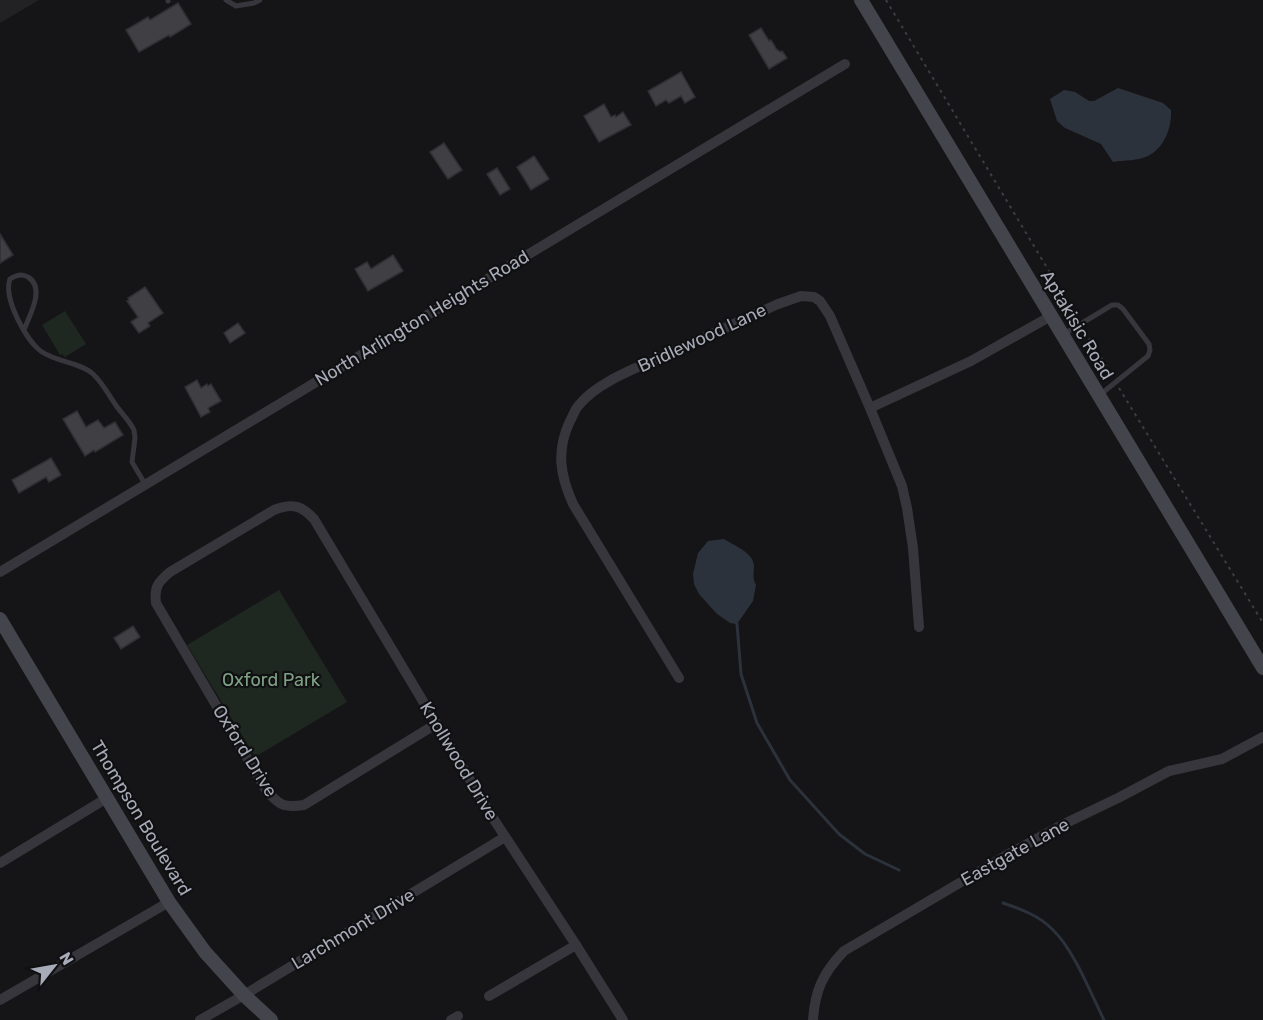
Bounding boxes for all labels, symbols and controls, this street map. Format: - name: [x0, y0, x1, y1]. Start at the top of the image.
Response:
- street label: North Arlington Heights Road: [311, 245, 533, 391]
- street label: Aptakisic Road: [1036, 266, 1118, 384]
- street label: Bridlewood Lane: [634, 299, 770, 377]
- park label: Oxford Park: [222, 669, 321, 691]
- street label: Knollwood Drive: [415, 698, 503, 824]
- street label: Oxford Drive: [208, 701, 282, 801]
- street label: Thompson Boulevard: [86, 736, 196, 900]
- street label: Eastgate Lane: [957, 813, 1073, 891]
- street label: Larchmont Drive: [288, 884, 418, 974]
- north arrow: [24, 936, 84, 996]
- text: N: [55, 949, 78, 968]

